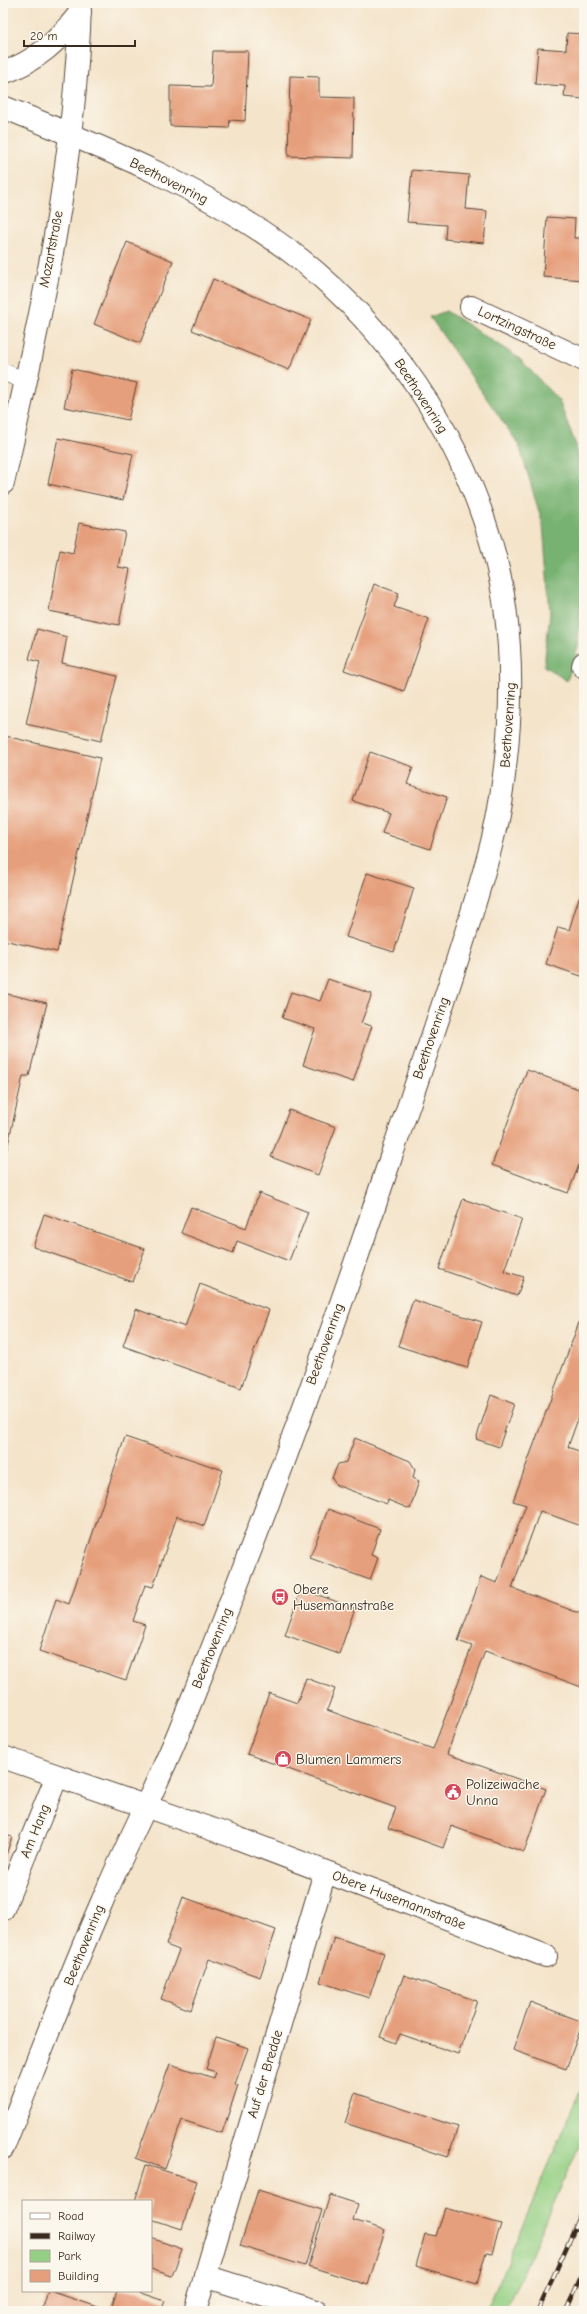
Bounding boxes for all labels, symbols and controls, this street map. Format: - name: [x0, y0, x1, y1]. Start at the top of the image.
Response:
- scale bar: [24, 22, 135, 48]
- text: 20 m: [30, 29, 58, 43]
- street label: Beethovenring: [127, 154, 211, 208]
- street label: Mozartstraße: [35, 209, 67, 289]
- street label: Lortzingstraße: [475, 302, 559, 354]
- street label: Beethovenring: [391, 355, 451, 437]
- street label: Beethovenring: [497, 682, 519, 768]
- street label: Beethovenring: [409, 995, 453, 1081]
- street label: Beethovenring: [302, 1301, 348, 1387]
- place label: Obere Husemannstraße: [293, 1581, 394, 1614]
- bus stop icon: Obere Husemannstraße: [270, 1587, 290, 1607]
- street label: Beethovenring: [188, 1605, 236, 1691]
- shop icon: Blumen Lammers: [273, 1749, 293, 1769]
- place label: Blumen Lammers: [296, 1751, 402, 1768]
- place label: Polizeiwache Unna: [466, 1776, 539, 1809]
- public building icon: Polizeiwache Unna: [443, 1782, 463, 1802]
- street label: Am Hang: [16, 1801, 54, 1861]
- street label: Obere Husemannstraße: [330, 1867, 468, 1933]
- street label: Beethovenring: [60, 1902, 108, 1988]
- street label: Auf der Bredde: [244, 2028, 286, 2120]
- legend: [22, 2200, 152, 2292]
- text: Road: [58, 2209, 84, 2223]
- text: Railway: [58, 2229, 96, 2243]
- text: Park: [58, 2249, 81, 2263]
- text: Building: [58, 2269, 99, 2283]

